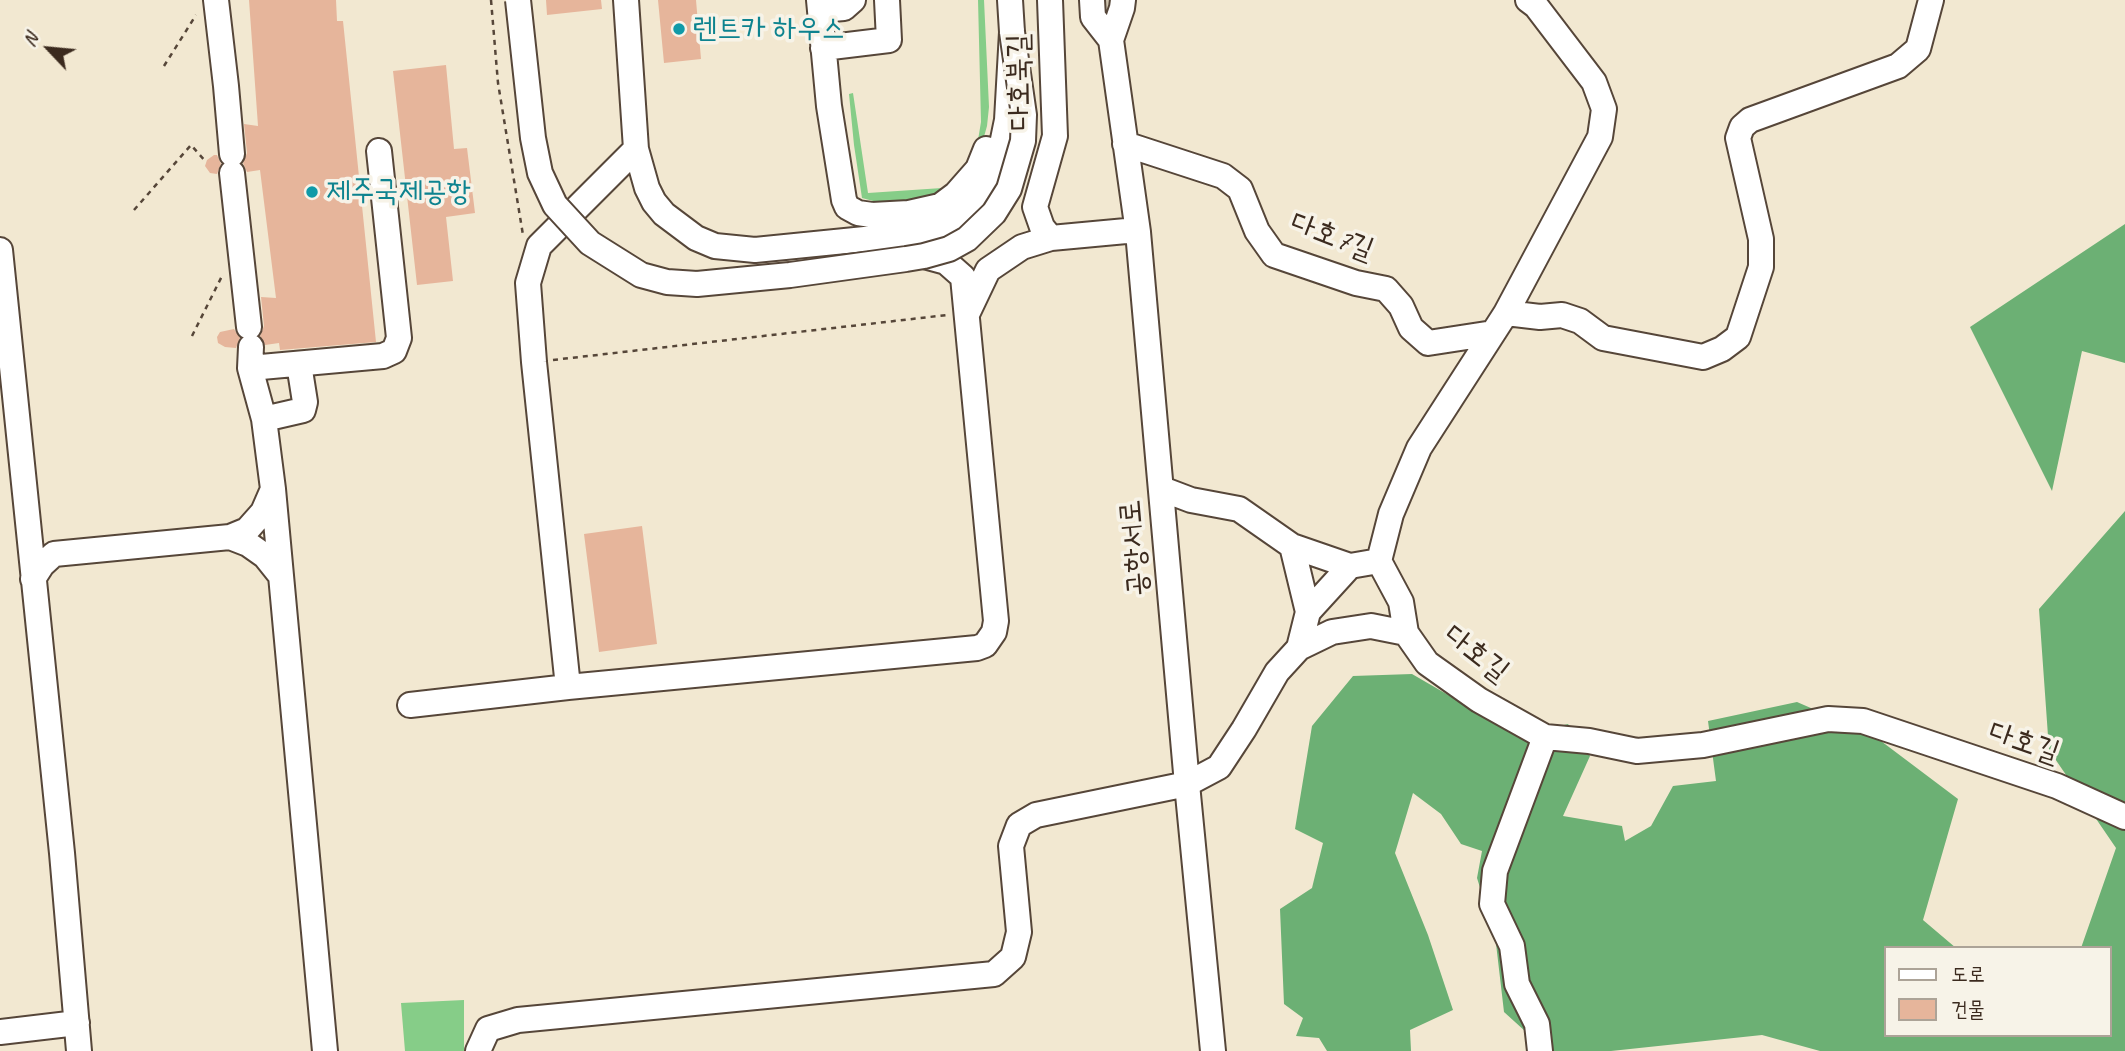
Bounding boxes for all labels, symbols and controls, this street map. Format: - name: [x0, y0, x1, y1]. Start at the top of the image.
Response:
- place label: 렌트카 하우스: [693, 11, 845, 47]
- north arrow: [14, 14, 84, 84]
- marker: 렌트카 하우스: [671, 21, 687, 37]
- text: N: [17, 29, 43, 50]
- street label: 다호북길: [1001, 33, 1039, 131]
- place label: 제주국제공항: [326, 174, 471, 210]
- marker: 제주국제공항: [304, 184, 320, 200]
- street label: 다호7길: [1285, 205, 1379, 269]
- street label: 공항서로: [1113, 498, 1157, 598]
- street label: 다호길: [1436, 618, 1516, 690]
- street label: 다호길: [1984, 714, 2064, 772]
- legend: [1884, 946, 2111, 1037]
- text: 도로: [1951, 961, 1985, 987]
- text: 건물: [1951, 996, 1985, 1022]

